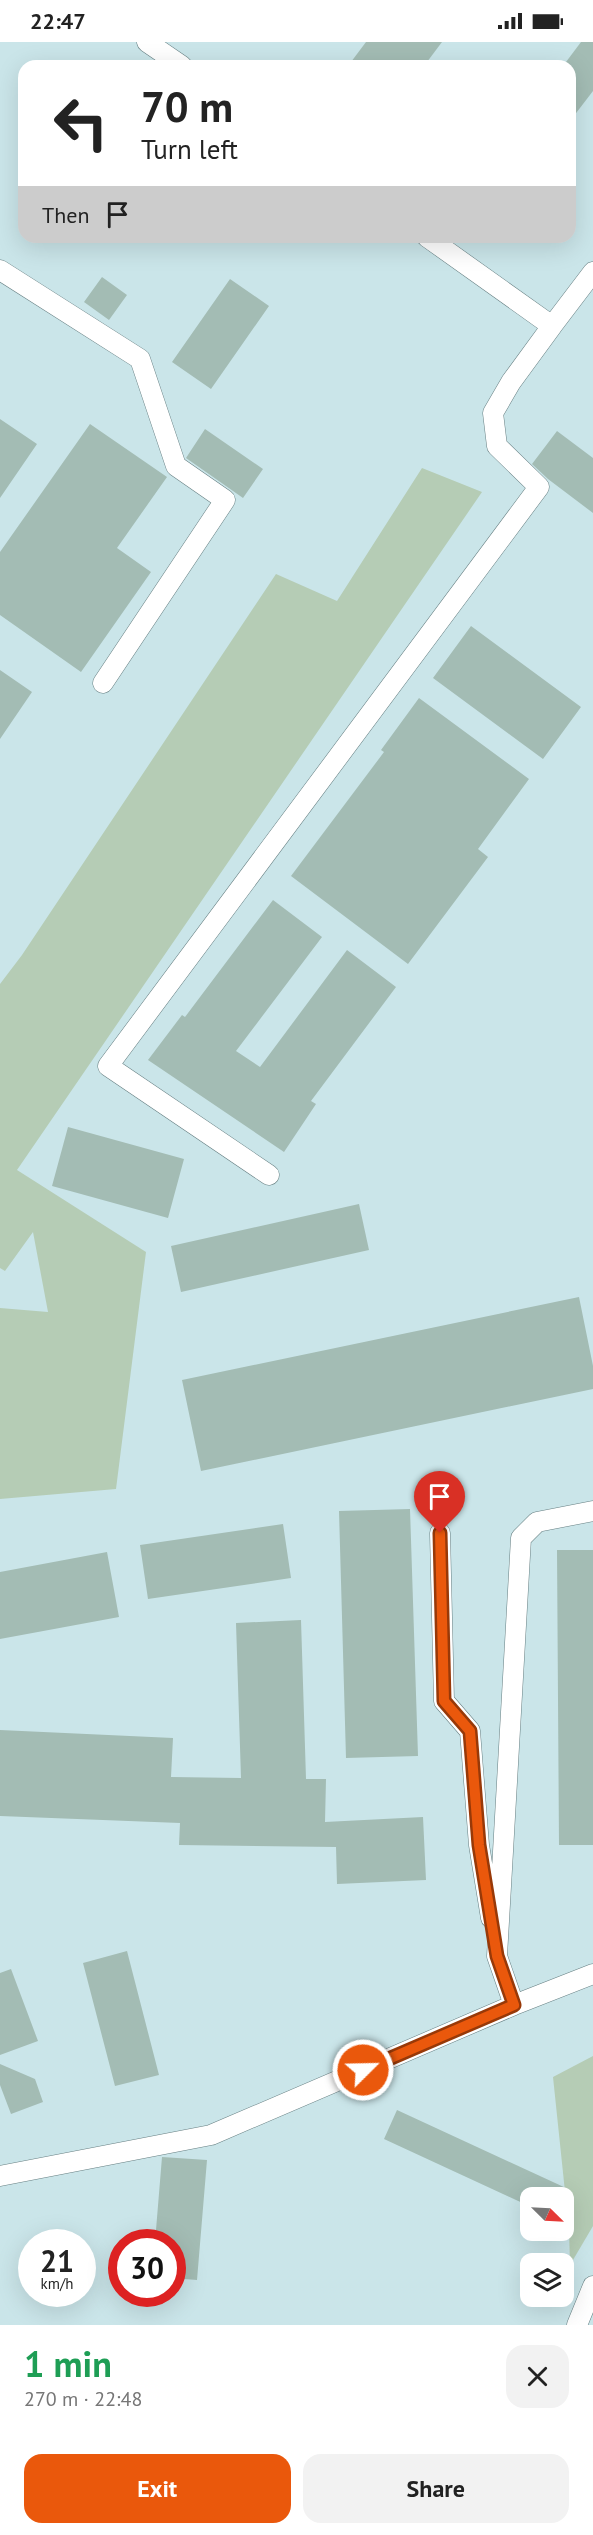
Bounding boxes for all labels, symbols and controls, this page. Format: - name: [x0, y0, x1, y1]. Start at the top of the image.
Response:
- text: 22:47: [30, 7, 86, 35]
- text: 70 m: [141, 79, 233, 134]
- icon: left: [42, 84, 120, 162]
- text: Turn left: [141, 132, 238, 166]
- icon: arrive: [101, 198, 134, 231]
- text: Then: [42, 201, 89, 229]
- pin: [414, 1471, 465, 1533]
- icon: arrive: [423, 1480, 456, 1513]
- position arrow: [331, 2038, 395, 2102]
- north arrow: [520, 2187, 574, 2241]
- map controls: [520, 2187, 574, 2307]
- speed limit sign: 30: [108, 2229, 186, 2307]
- text: 21: [40, 2241, 74, 2280]
- button: layers: [520, 2253, 574, 2307]
- text: km/h: [41, 2274, 73, 2293]
- text: 1 min: [24, 2340, 112, 2387]
- button: close: [506, 2345, 569, 2408]
- text: 270 m · 22:48: [24, 2386, 142, 2412]
- button: Exit: [24, 2454, 291, 2523]
- button: Share: [303, 2454, 569, 2523]

